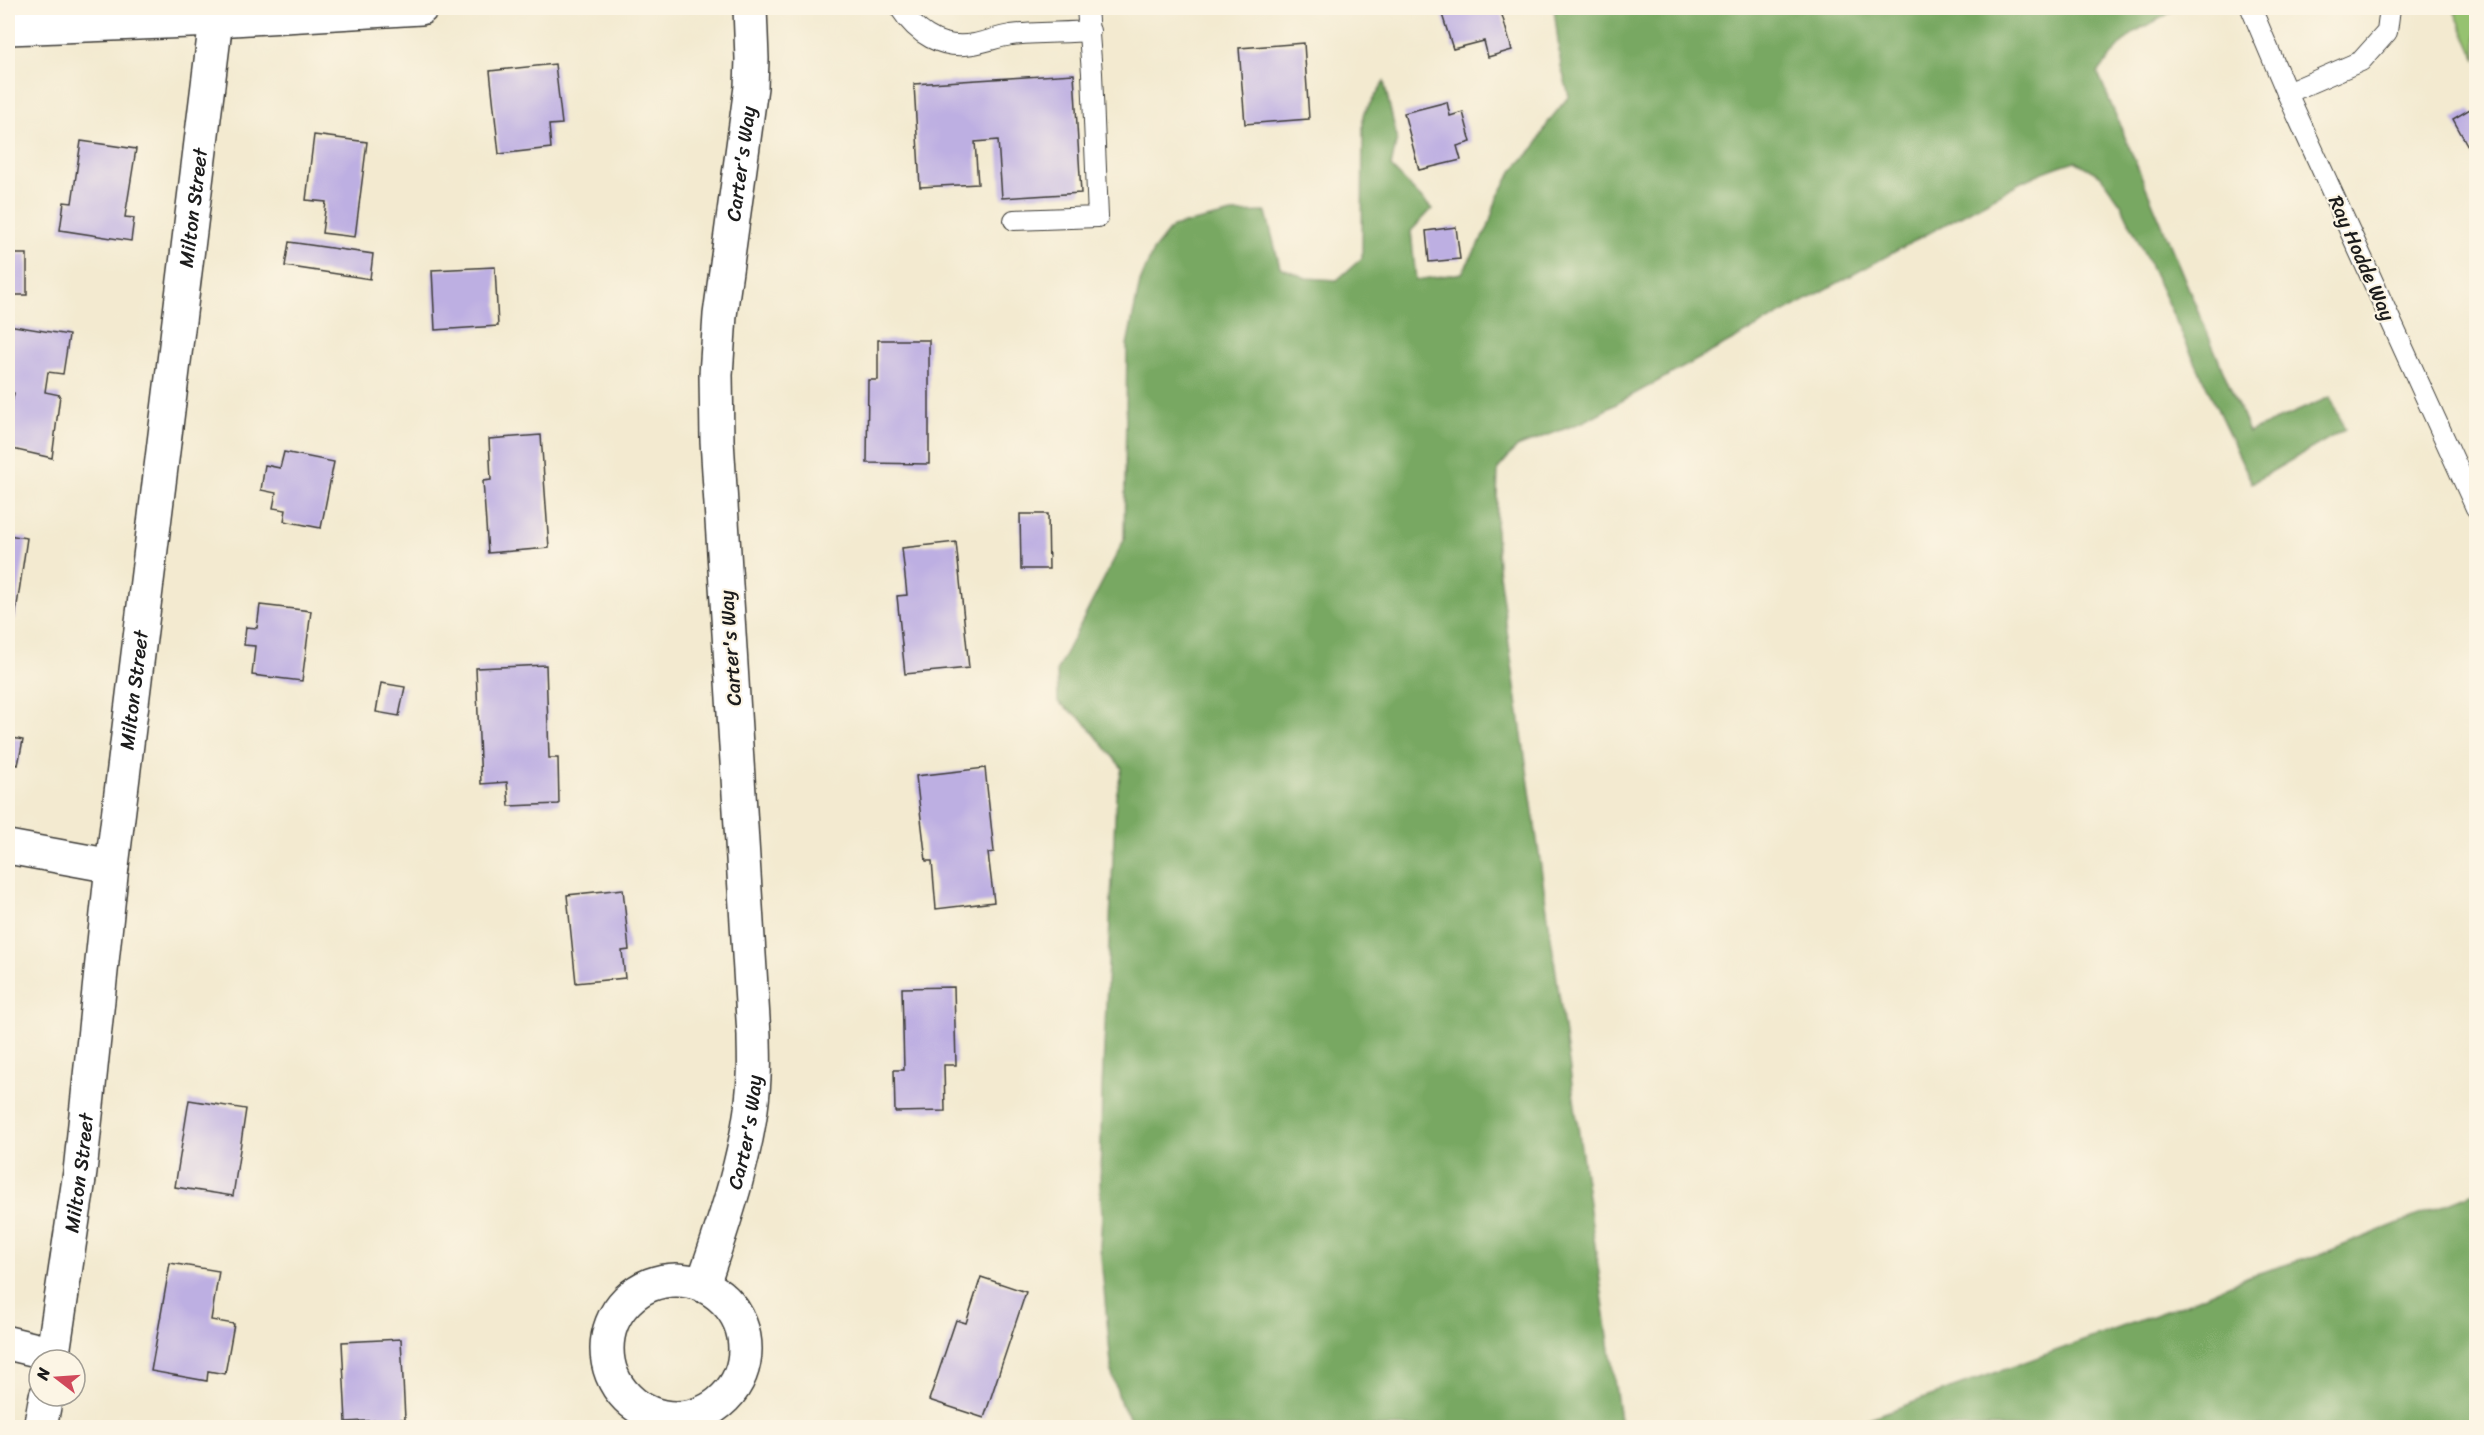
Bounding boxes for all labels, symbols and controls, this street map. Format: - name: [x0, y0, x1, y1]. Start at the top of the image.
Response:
- street label: Carter's Way: [716, 103, 766, 223]
- street label: Milton Street: [169, 145, 218, 269]
- street label: Ray Hodde Way: [2318, 190, 2405, 327]
- street label: Carter's Way: [709, 588, 752, 707]
- street label: Milton Street: [109, 627, 159, 752]
- street label: Carter's Way: [717, 1073, 772, 1193]
- street label: Milton Street: [54, 1111, 104, 1235]
- north arrow: [27, 1348, 87, 1408]
- text: N: [27, 1363, 59, 1384]

